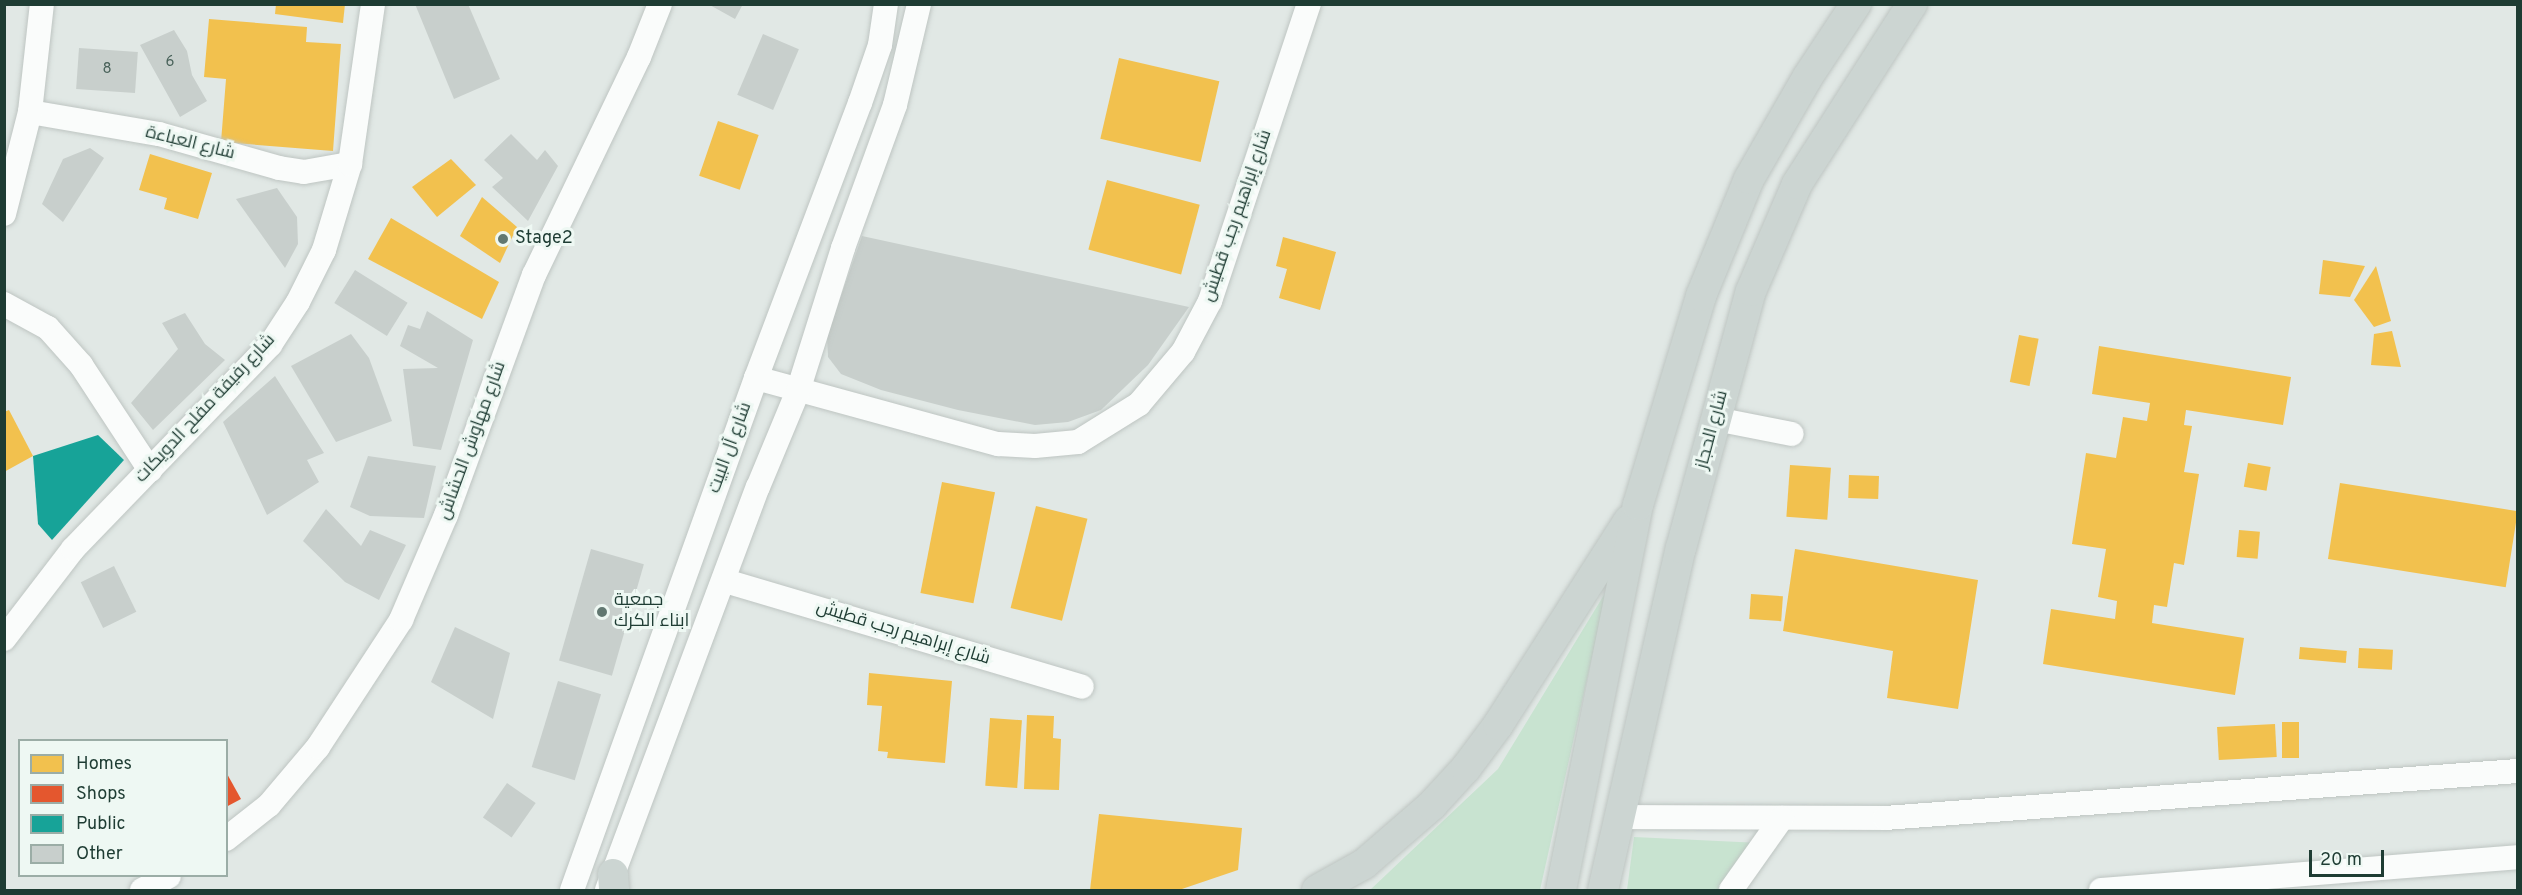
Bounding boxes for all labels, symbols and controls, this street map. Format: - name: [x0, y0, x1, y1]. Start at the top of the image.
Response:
- house number: 6: [166, 54, 174, 72]
- house number: 8: [102, 61, 112, 79]
- street label: شارع العباءة: [143, 122, 237, 166]
- street label: شارع إبراهيم رجب قطيش: [1198, 127, 1278, 305]
- place label: Stage2: [515, 228, 573, 250]
- marker: Stage2: [496, 232, 510, 246]
- street label: شارع رفيفة مفلح الدويكات: [131, 330, 281, 488]
- street label: شارع مهاوش الحشاش: [434, 359, 512, 523]
- street label: شارع الحجاز: [1692, 388, 1734, 472]
- street label: شارع آل البيت: [705, 400, 757, 496]
- place label: جمعية ابناء الكرك: [614, 591, 689, 634]
- street label: شارع إبراهيم رجب قطيش: [814, 597, 992, 671]
- marker: جمعية ابناء الكرك: [595, 605, 609, 619]
- legend: [18, 739, 228, 877]
- text: Homes: [76, 753, 132, 776]
- text: Shops: [76, 783, 126, 806]
- text: Public: [76, 813, 126, 836]
- scale bar: [2312, 838, 2387, 876]
- text: Other: [76, 843, 123, 866]
- text: 20 m: [2320, 849, 2362, 872]

